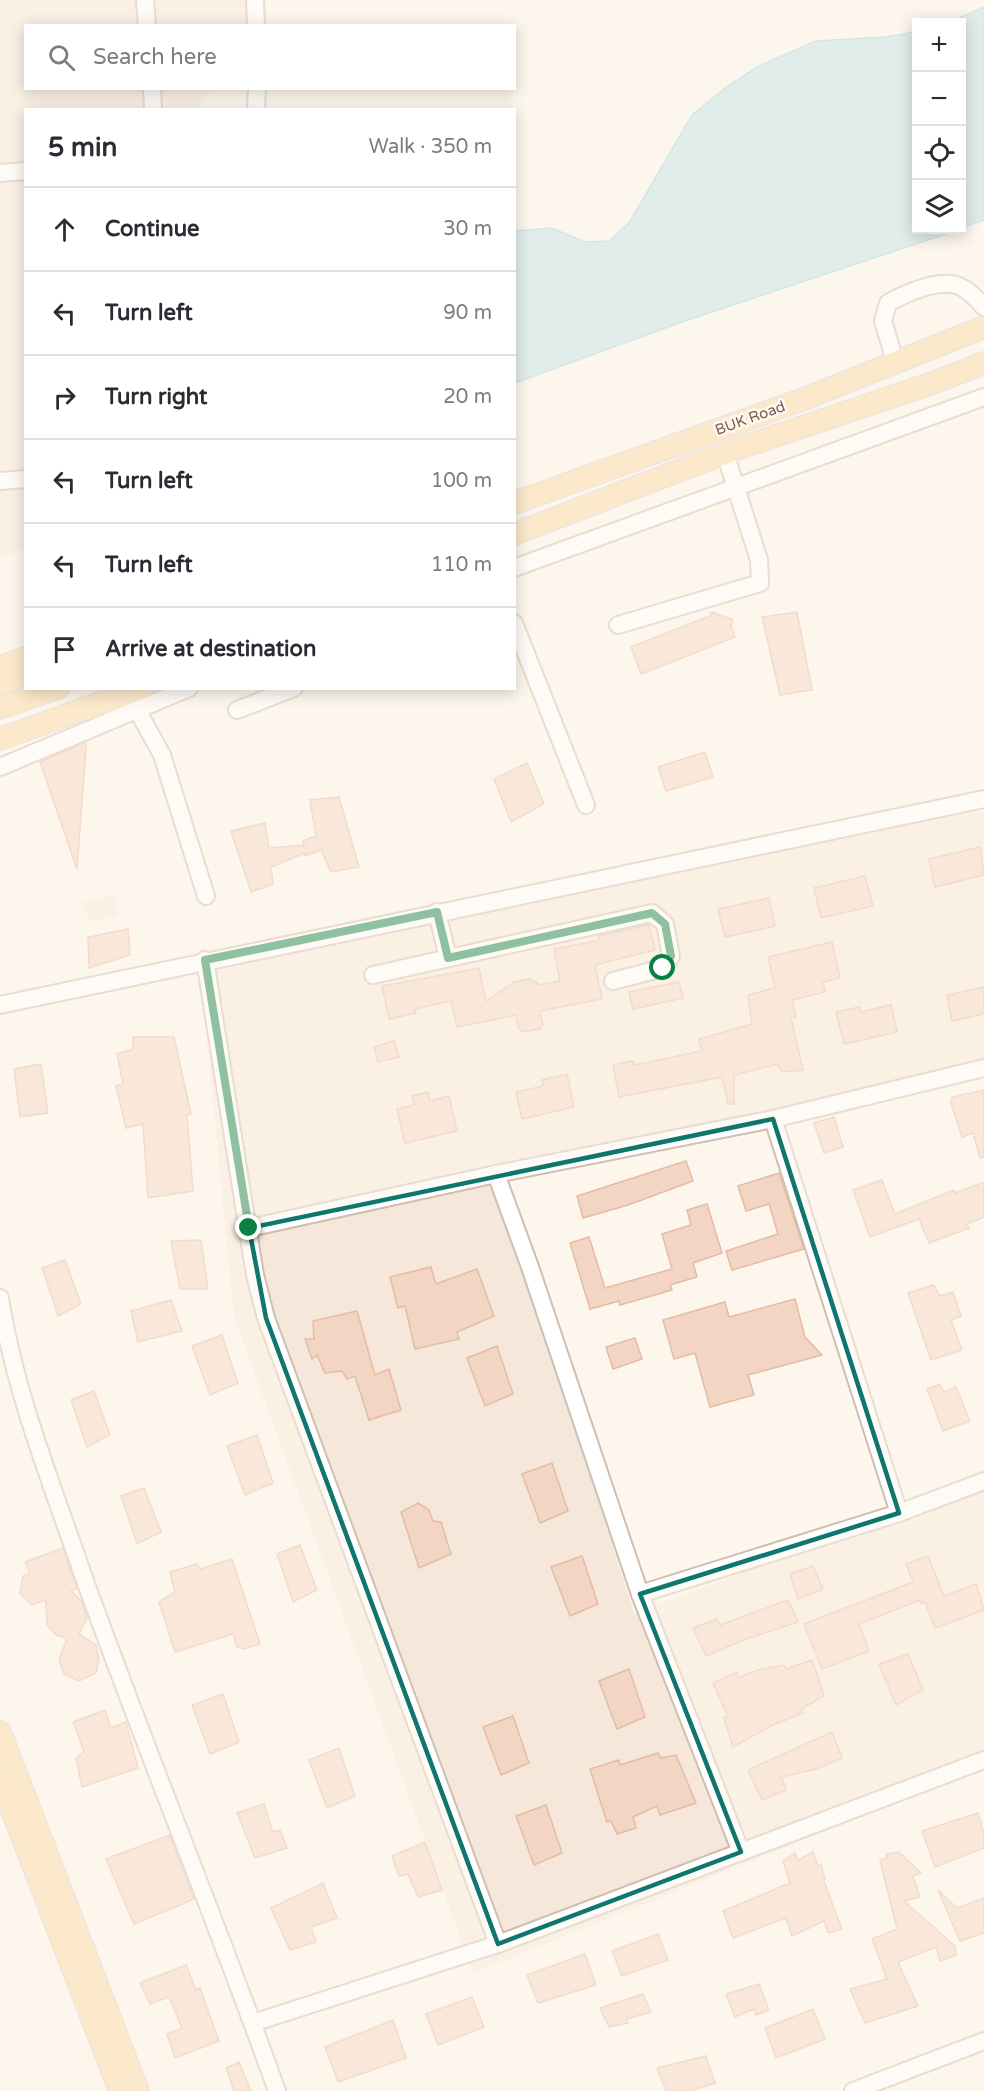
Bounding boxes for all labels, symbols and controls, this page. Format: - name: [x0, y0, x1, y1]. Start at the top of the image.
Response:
- map controls: [912, 18, 966, 234]
- button: +: [912, 18, 966, 72]
- search box: [24, 24, 516, 90]
- icon: search: [45, 41, 78, 74]
- text: Search here: [93, 44, 217, 70]
- button: −: [912, 72, 966, 126]
- button: locate: [912, 126, 966, 180]
- text: 5 min: [48, 132, 117, 163]
- text: Walk · 350 m: [369, 135, 492, 159]
- button: layers: [912, 180, 966, 234]
- icon: ahead: [48, 213, 81, 246]
- text: Continue: [105, 216, 200, 242]
- text: 30 m: [443, 217, 492, 241]
- icon: left: [48, 297, 81, 330]
- text: Turn left: [105, 300, 193, 326]
- text: 90 m: [443, 301, 492, 325]
- icon: right: [48, 381, 81, 414]
- text: Turn right: [105, 384, 207, 410]
- text: 20 m: [443, 385, 492, 409]
- street label: BUK Road: [712, 397, 788, 439]
- icon: left: [48, 465, 81, 498]
- text: Turn left: [105, 468, 193, 494]
- text: 100 m: [431, 469, 492, 493]
- icon: left: [48, 549, 81, 582]
- text: Turn left: [105, 552, 193, 578]
- text: 110 m: [431, 553, 492, 577]
- icon: arrive: [48, 633, 81, 666]
- text: Arrive at destination: [105, 636, 316, 662]
- route start: [649, 954, 675, 980]
- route end: [235, 1214, 261, 1240]

